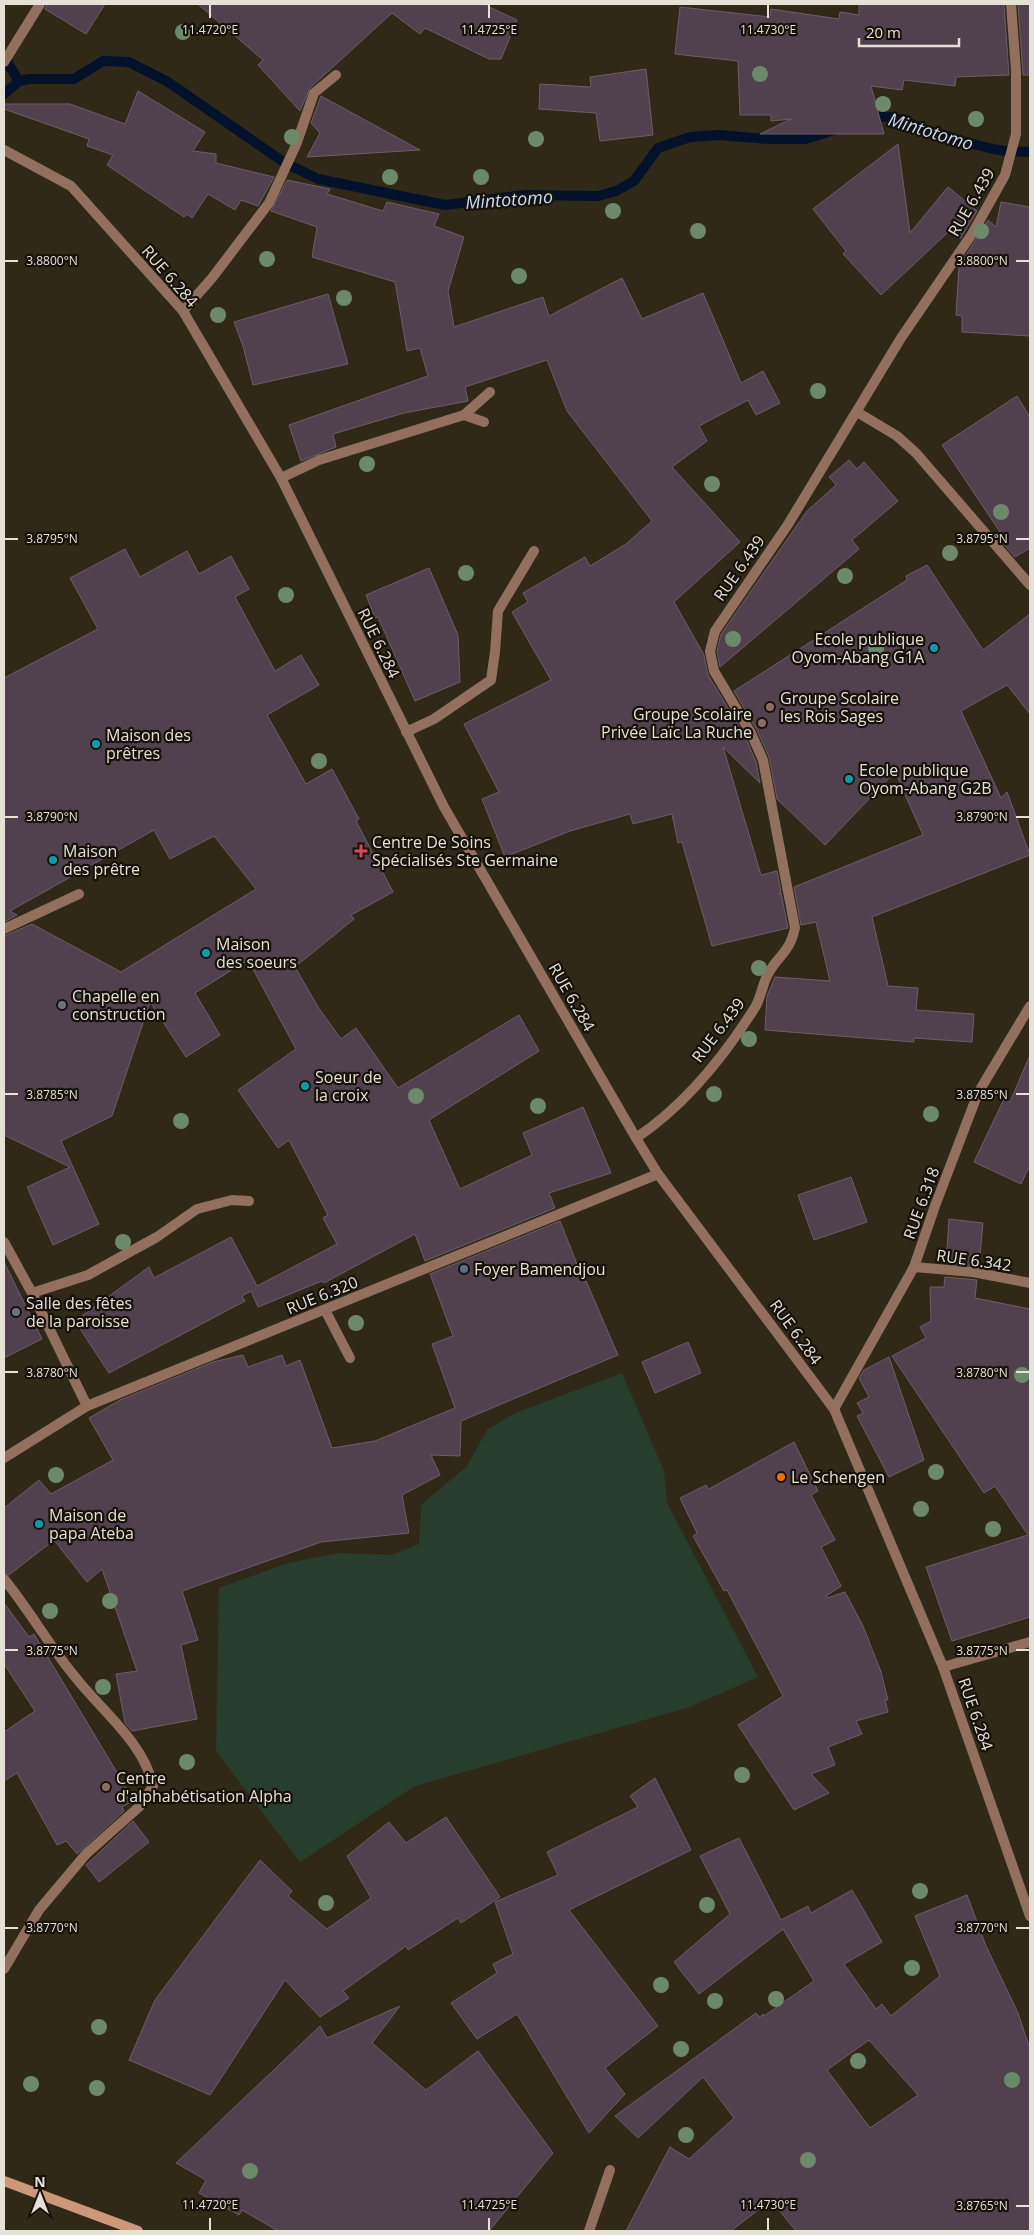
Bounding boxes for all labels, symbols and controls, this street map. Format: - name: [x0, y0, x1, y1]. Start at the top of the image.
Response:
- scale bar: [859, 15, 959, 47]
- text: 11.4720°E: [182, 21, 238, 38]
- text: 11.4725°E: [461, 21, 517, 38]
- text: 11.4730°E: [740, 21, 796, 38]
- text: 20 m: [866, 22, 901, 42]
- water label: Mintotomo: [885, 107, 977, 155]
- street label: RUE 6.439: [943, 164, 999, 240]
- water label: Mintotomo: [464, 184, 554, 214]
- street label: RUE 6.284: [137, 240, 203, 312]
- text: 3.8800°N: [26, 252, 78, 269]
- text: 3.8800°N: [956, 252, 1008, 269]
- text: 3.8795°N: [26, 530, 78, 547]
- text: 3.8795°N: [956, 530, 1008, 547]
- street label: RUE 6.439: [708, 531, 770, 605]
- street label: RUE 6.284: [353, 604, 405, 682]
- place label: Ecole publique Oyom-Abang G1A: [792, 628, 925, 668]
- marker: Ecole publique Oyom-Abang G1A: [928, 642, 940, 654]
- place label: Groupe Scolaire les Rois Sages: [780, 687, 899, 727]
- marker: Groupe Scolaire les Rois Sages: [764, 701, 776, 713]
- place label: Groupe Scolaire Privée Laïc La Ruche: [601, 703, 752, 743]
- marker: Groupe Scolaire Privée Laïc La Ruche: [756, 717, 768, 729]
- place label: Maison des prêtres: [106, 724, 191, 764]
- marker: Maison des prêtres: [90, 738, 102, 750]
- place label: Ecole publique Oyom-Abang G2B: [859, 759, 992, 799]
- marker: Ecole publique Oyom-Abang G2B: [843, 773, 855, 785]
- text: 3.8790°N: [26, 808, 78, 825]
- text: 3.8790°N: [956, 808, 1008, 825]
- place label: Centre De Soins Spécialisés Ste Germaine: [372, 831, 558, 871]
- place label: Maison des prêtre: [63, 840, 140, 880]
- marker: Centre De Soins Spécialisés Ste Germaine: [354, 844, 368, 858]
- marker: Maison des prêtre: [47, 854, 59, 866]
- place label: Maison des soeurs: [216, 933, 297, 973]
- marker: Maison des soeurs: [200, 947, 212, 959]
- street label: RUE 6.284: [544, 959, 600, 1035]
- place label: Chapelle en construction: [72, 985, 166, 1025]
- street label: RUE 6.439: [687, 993, 749, 1067]
- marker: Chapelle en construction: [56, 999, 68, 1011]
- place label: Soeur de la croix: [315, 1066, 382, 1106]
- marker: Soeur de la croix: [299, 1080, 311, 1092]
- text: 3.8785°N: [26, 1086, 78, 1103]
- text: 3.8785°N: [956, 1086, 1008, 1103]
- street label: RUE 6.318: [898, 1164, 944, 1242]
- street label: RUE 6.342: [935, 1244, 1013, 1276]
- place label: Foyer Bamendjou: [474, 1258, 606, 1280]
- marker: Foyer Bamendjou: [458, 1263, 470, 1275]
- street label: RUE 6.320: [283, 1271, 361, 1319]
- place label: Salle des fêtes de la paroisse: [26, 1292, 132, 1332]
- street label: RUE 6.284: [765, 1295, 827, 1369]
- marker: Salle des fêtes de la paroisse: [10, 1306, 22, 1318]
- text: 3.8780°N: [26, 1364, 78, 1381]
- text: 3.8780°N: [956, 1364, 1008, 1381]
- place label: Le Schengen: [791, 1466, 885, 1488]
- marker: Le Schengen: [775, 1471, 787, 1483]
- place label: Maison de papa Ateba: [49, 1504, 134, 1544]
- marker: Maison de papa Ateba: [33, 1518, 45, 1530]
- text: 3.8775°N: [26, 1642, 78, 1659]
- text: 3.8775°N: [956, 1642, 1008, 1659]
- street label: RUE 6.284: [953, 1675, 999, 1753]
- place label: Centre d'alphabétisation Alpha: [116, 1767, 292, 1807]
- marker: Centre d'alphabétisation Alpha: [100, 1781, 112, 1793]
- text: 3.8770°N: [26, 1919, 78, 1936]
- text: 3.8770°N: [956, 1919, 1008, 1936]
- north arrow: [15, 2170, 65, 2220]
- text: N: [34, 2172, 46, 2191]
- text: 11.4720°E: [182, 2196, 238, 2213]
- text: 11.4725°E: [461, 2196, 517, 2213]
- text: 11.4730°E: [740, 2196, 796, 2213]
- text: 3.8765°N: [956, 2197, 1008, 2214]

